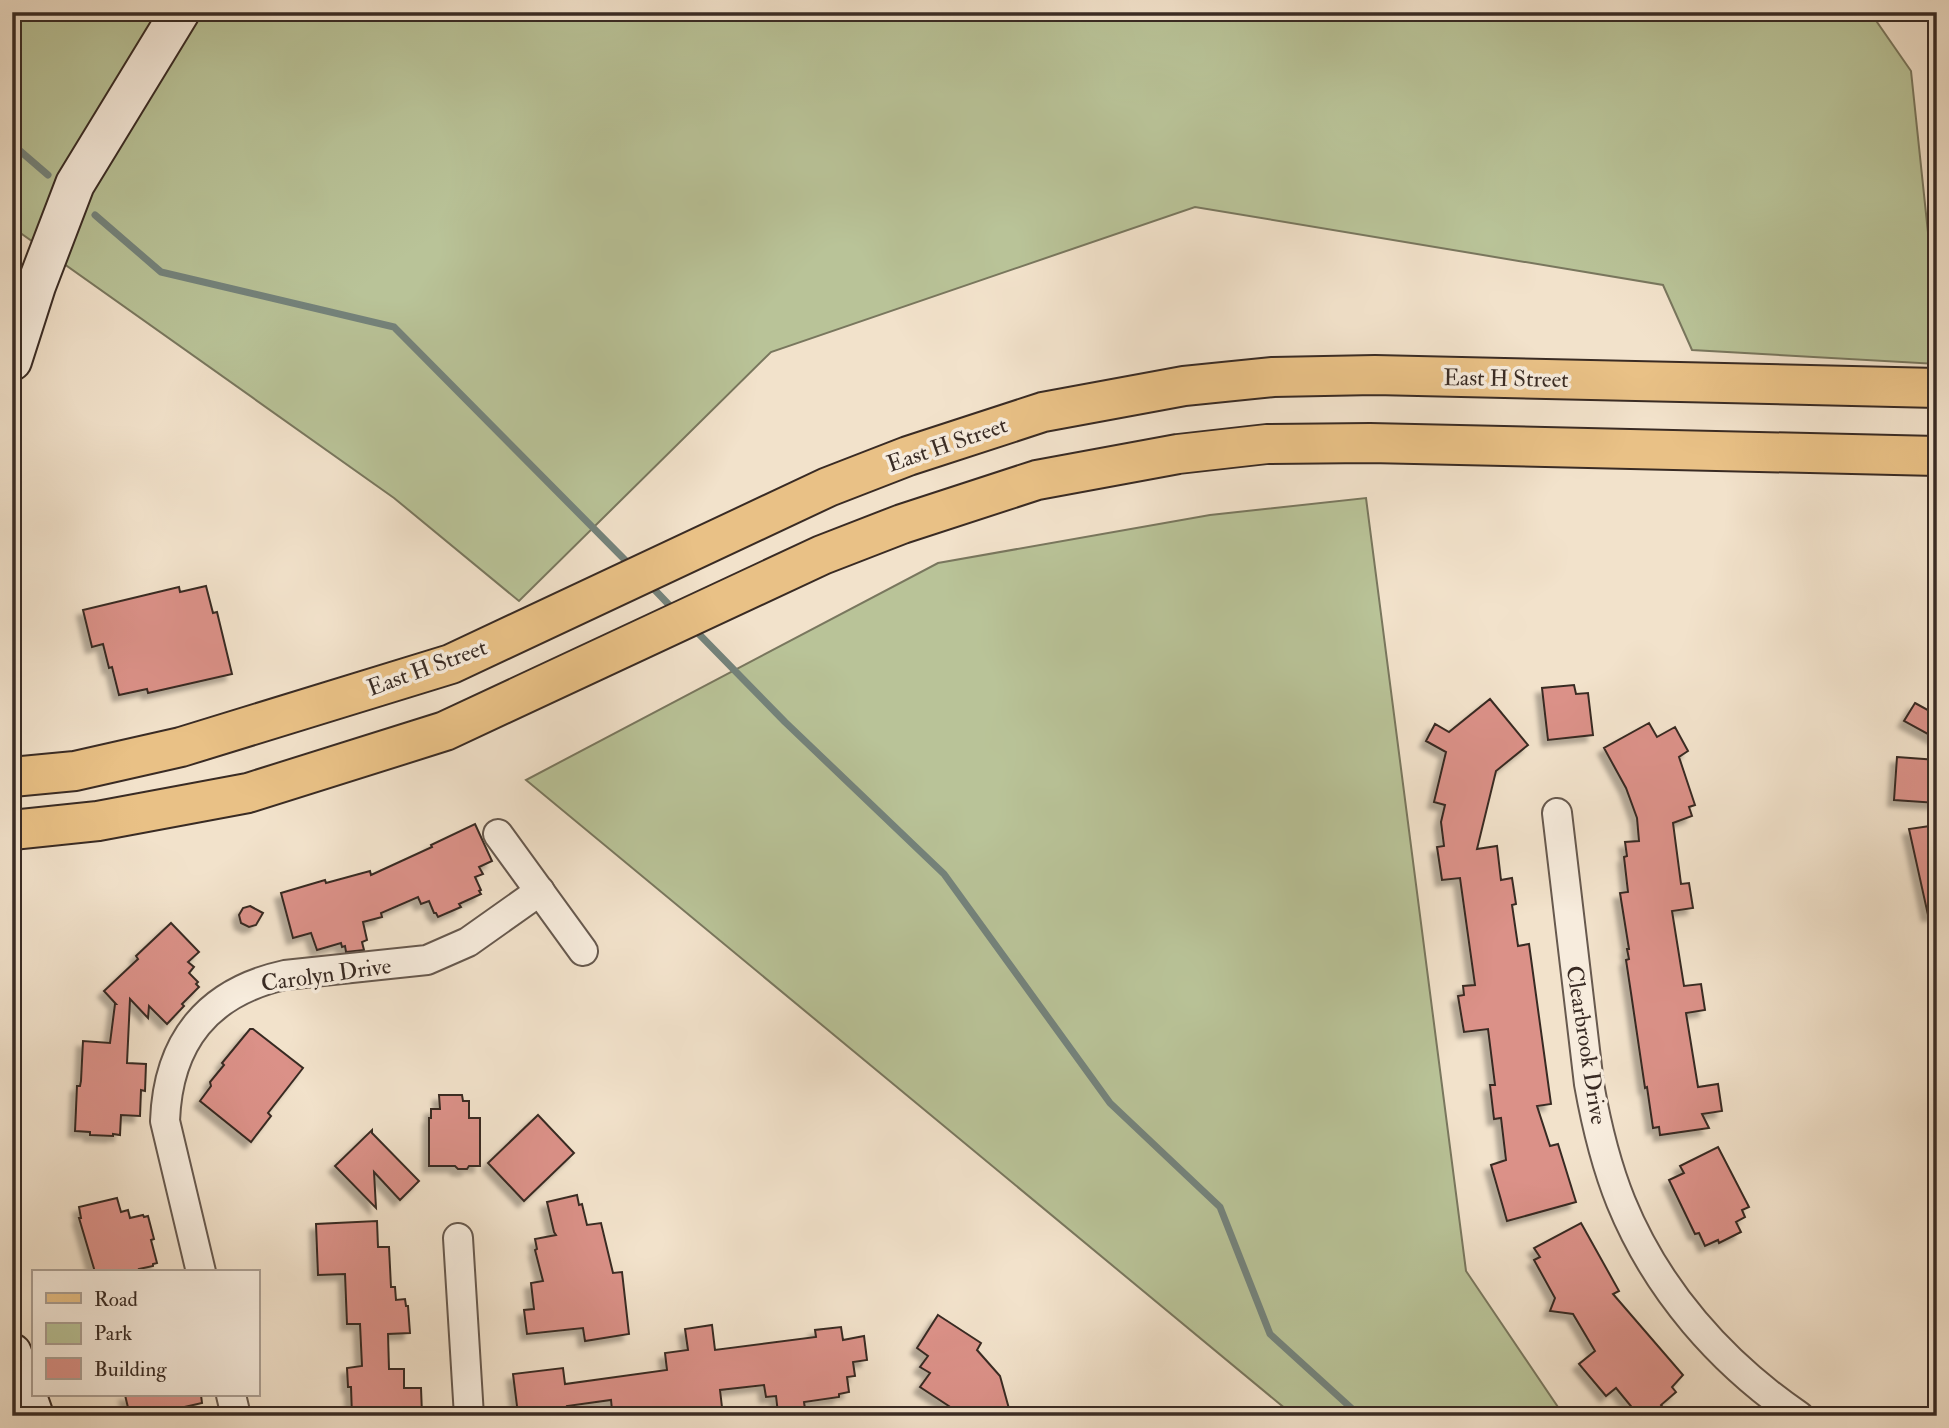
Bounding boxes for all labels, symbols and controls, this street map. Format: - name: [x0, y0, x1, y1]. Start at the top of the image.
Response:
- street label: East H Street: [1443, 363, 1569, 394]
- street label: East H Street: [883, 410, 1011, 479]
- street label: East H Street: [363, 632, 491, 703]
- street label: Carolyn Drive: [259, 951, 393, 998]
- street label: Clearbrook Drive: [1560, 964, 1613, 1127]
- legend: [32, 1270, 259, 1396]
- text: Road: [94, 1286, 139, 1313]
- text: Park: [94, 1320, 132, 1347]
- text: Building: [94, 1356, 167, 1383]

